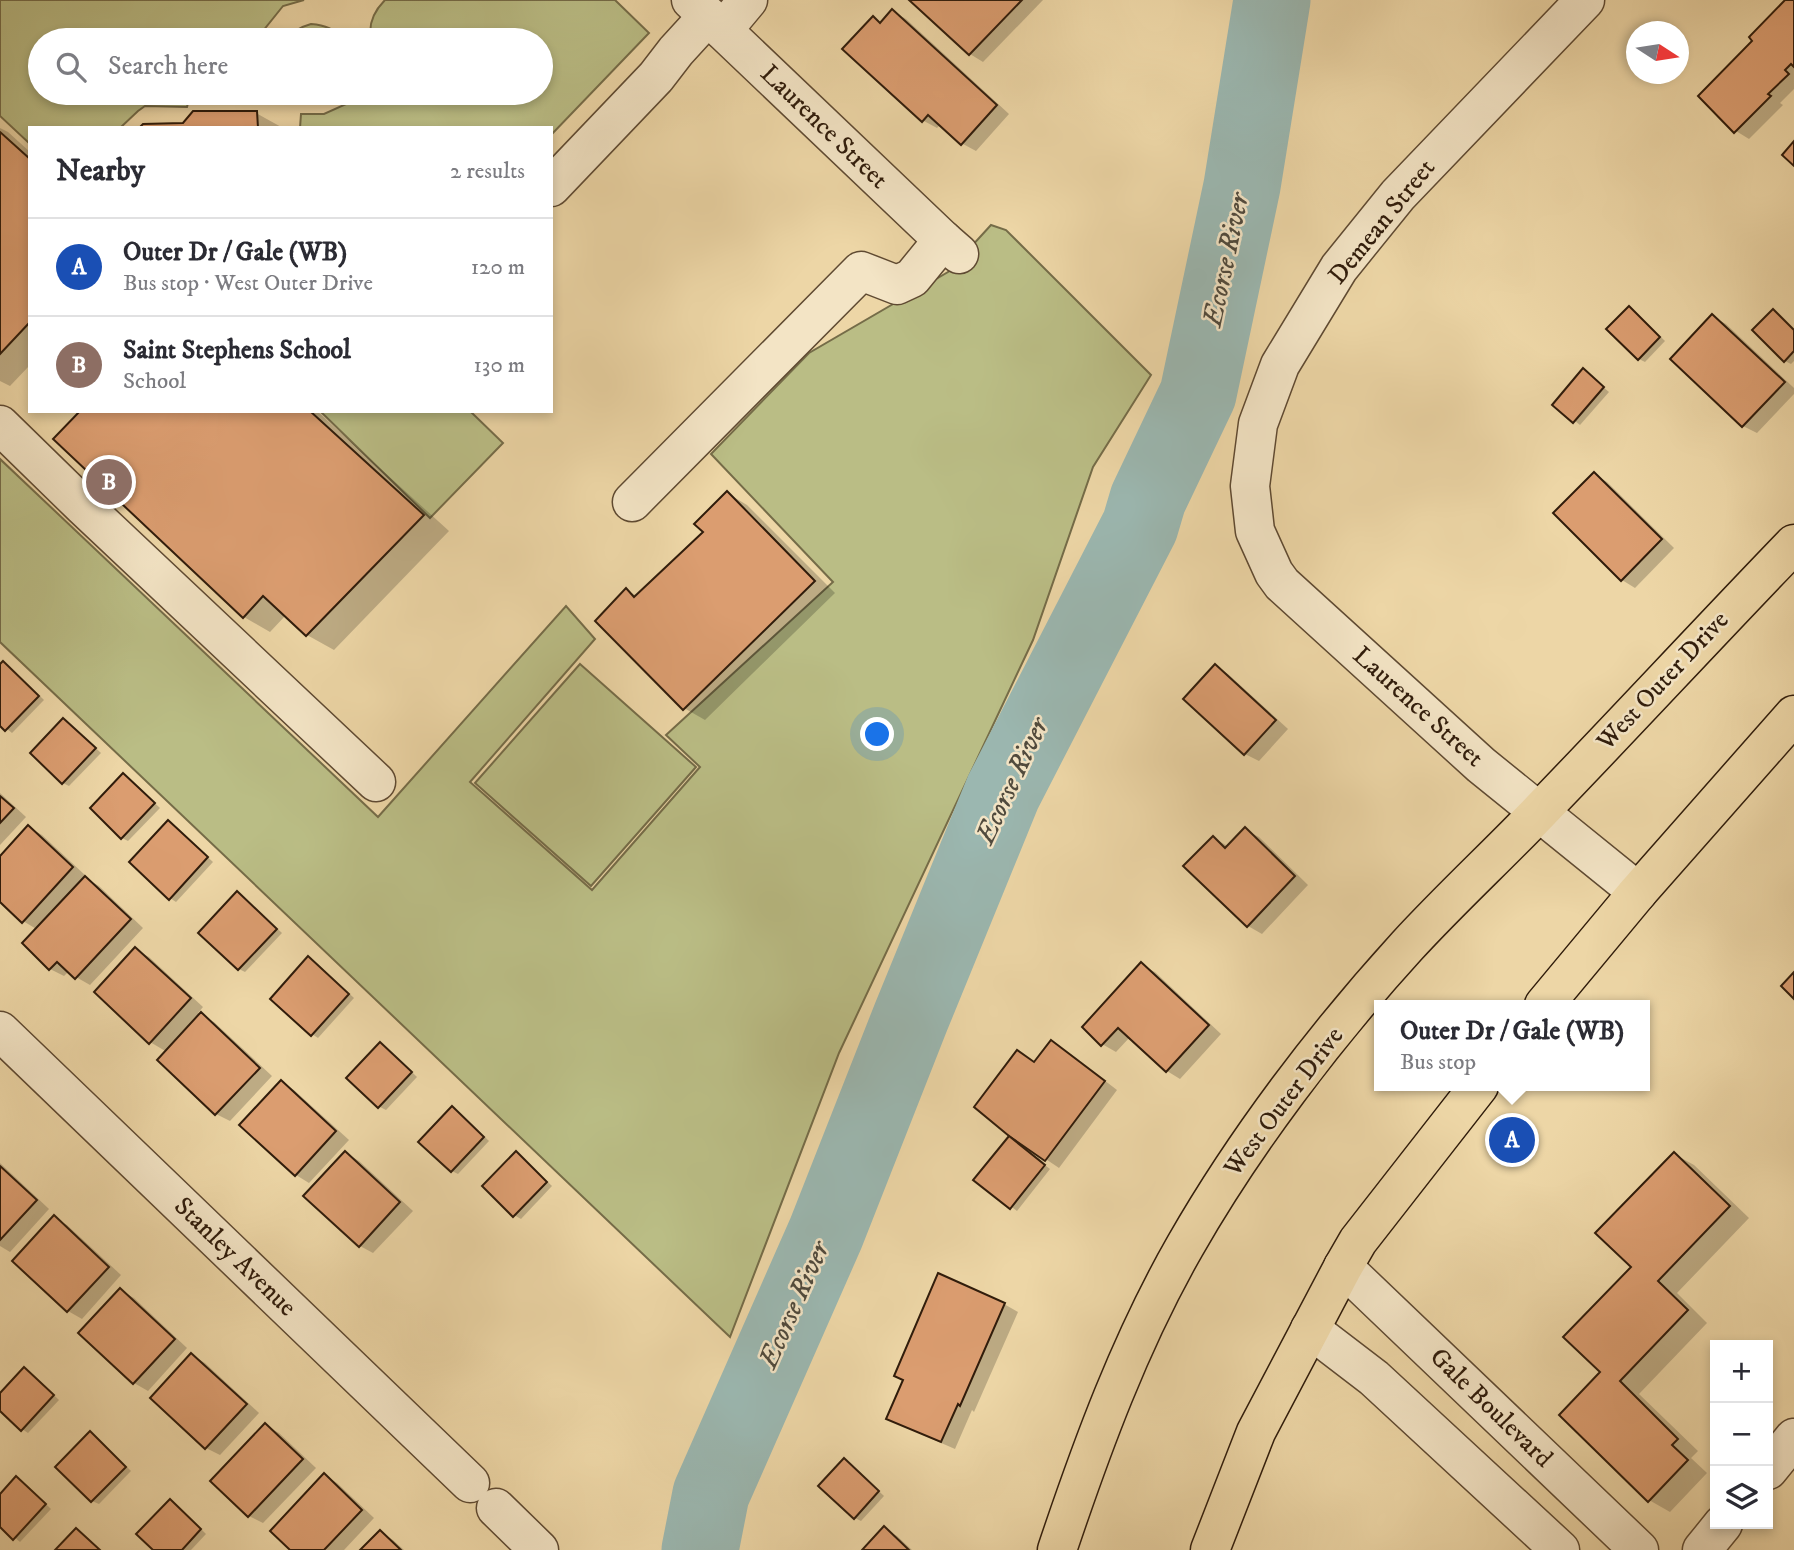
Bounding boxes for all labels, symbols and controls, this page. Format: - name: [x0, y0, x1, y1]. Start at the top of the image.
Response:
- north arrow: [1626, 21, 1689, 84]
- search box: [28, 28, 553, 105]
- icon: search: [52, 48, 90, 86]
- text: Search here: [108, 50, 228, 83]
- street label: Laurence Street: [753, 58, 895, 196]
- text: Nearby: [56, 153, 145, 190]
- street label: Demean Street: [1321, 153, 1443, 291]
- text: 2 results: [450, 157, 525, 186]
- water label: Ecorse River: [1194, 188, 1258, 332]
- text: Outer Dr / Gale (WB): [123, 236, 347, 269]
- text: A: [72, 253, 86, 282]
- text: 120 m: [471, 253, 525, 282]
- text: Bus stop · West Outer Drive: [123, 269, 373, 298]
- text: Saint Stephens School: [123, 334, 351, 367]
- text: B: [72, 351, 86, 380]
- text: 130 m: [473, 351, 525, 380]
- text: School: [123, 367, 186, 396]
- pin: B: [86, 456, 132, 508]
- street label: West Outer Drive: [1589, 604, 1736, 758]
- street label: Laurence Street: [1346, 639, 1490, 775]
- water label: Ecorse River: [967, 711, 1057, 851]
- your location: [860, 717, 894, 751]
- popup: [1374, 1000, 1650, 1091]
- text: Outer Dr / Gale (WB): [1400, 1015, 1624, 1048]
- street label: West Outer Drive: [1216, 1021, 1351, 1184]
- text: Bus stop: [1400, 1048, 1476, 1077]
- pin: A: [1489, 1114, 1535, 1166]
- street label: Stanley Avenue: [167, 1190, 303, 1324]
- water label: Ecorse River: [750, 1234, 838, 1376]
- map controls: [1710, 1340, 1773, 1529]
- button: +: [1710, 1340, 1773, 1403]
- street label: Gale Boulevard: [1423, 1341, 1559, 1475]
- button: −: [1710, 1403, 1773, 1466]
- button: layers: [1710, 1466, 1773, 1529]

